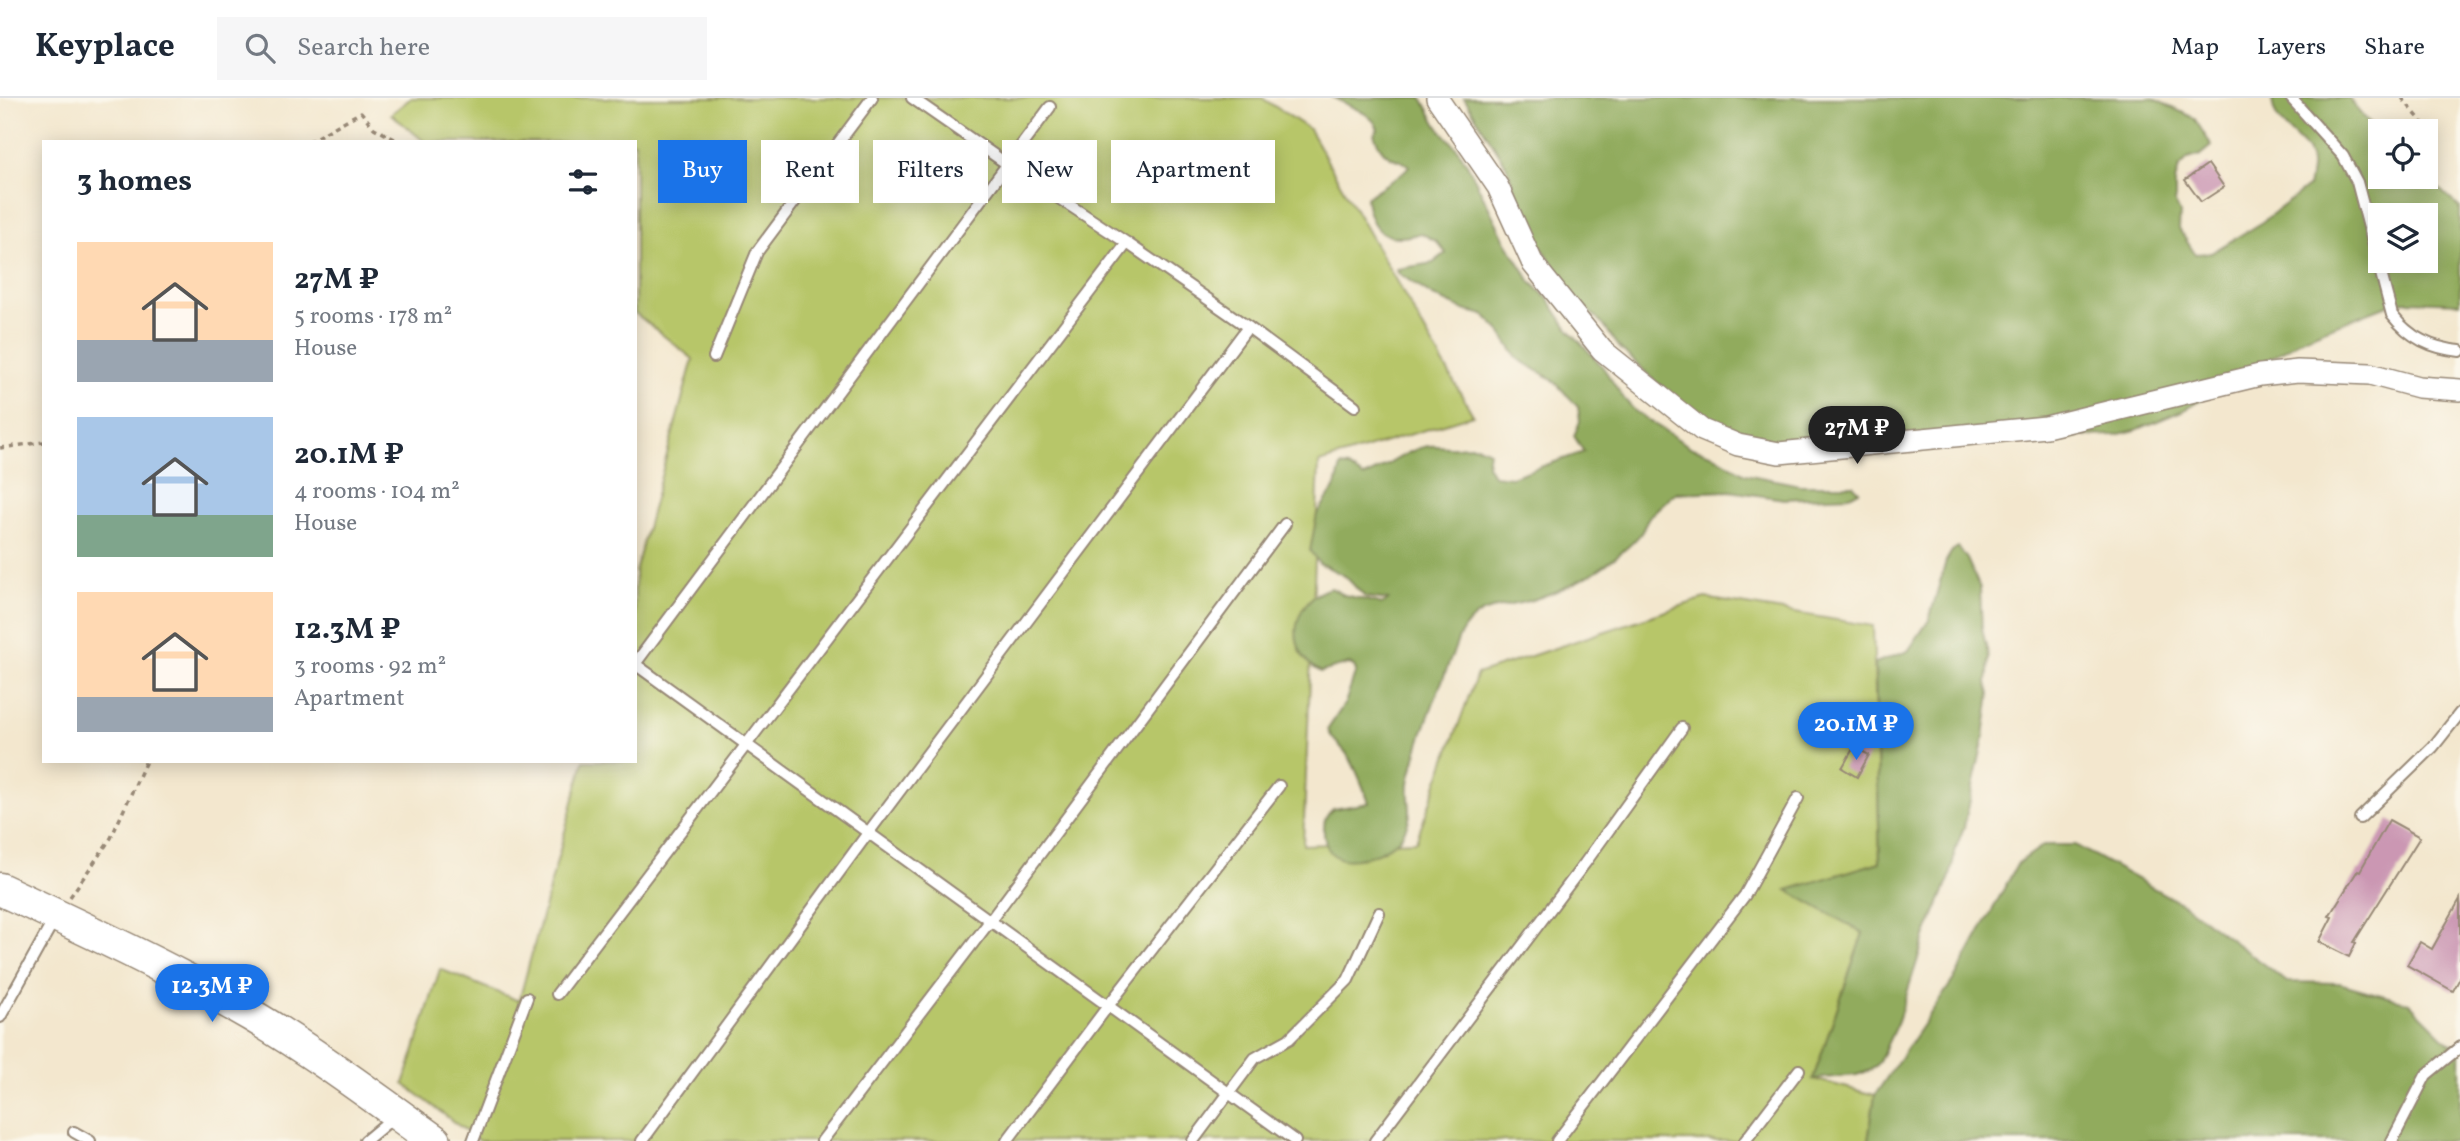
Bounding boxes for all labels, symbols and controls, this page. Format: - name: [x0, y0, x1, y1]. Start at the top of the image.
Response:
- search box: [217, 17, 707, 80]
- text: Keyplace: [35, 25, 175, 71]
- icon: search: [241, 29, 279, 67]
- text: Search here: [297, 30, 430, 66]
- text: Map: [2171, 31, 2219, 65]
- text: Layers: [2257, 31, 2326, 65]
- text: Share: [2364, 31, 2425, 65]
- map controls: [2368, 119, 2438, 273]
- button: locate: [2368, 119, 2438, 189]
- chip: Buy: [658, 140, 747, 203]
- chip: Rent: [761, 140, 859, 203]
- chip: Filters: [873, 140, 988, 203]
- chip: New: [1002, 140, 1097, 203]
- chip: Apartment: [1111, 140, 1275, 203]
- text: 3 homes: [77, 161, 192, 203]
- icon: filters: [564, 163, 602, 201]
- button: layers: [2368, 203, 2438, 273]
- text: 27M ₽: [294, 259, 379, 301]
- icon: home: [133, 270, 217, 354]
- text: 5 rooms · 178 m²: [294, 301, 452, 333]
- text: House: [294, 333, 357, 365]
- pin: 27M ₽: [1808, 406, 1906, 466]
- text: 27M ₽: [1824, 413, 1890, 445]
- text: 20.1M ₽: [294, 434, 404, 476]
- icon: home: [133, 445, 217, 529]
- text: 4 rooms · 104 m²: [294, 476, 460, 508]
- text: House: [294, 508, 357, 540]
- text: 12.3M ₽: [294, 609, 400, 651]
- icon: home: [133, 620, 217, 704]
- text: 3 rooms · 92 m²: [294, 651, 446, 683]
- text: Apartment: [294, 683, 405, 715]
- pin: 20.1M ₽: [1791, 702, 1921, 762]
- text: 20.1M ₽: [1814, 709, 1898, 741]
- pin: 12.3M ₽: [147, 964, 277, 1024]
- text: 12.3M ₽: [171, 971, 253, 1003]

